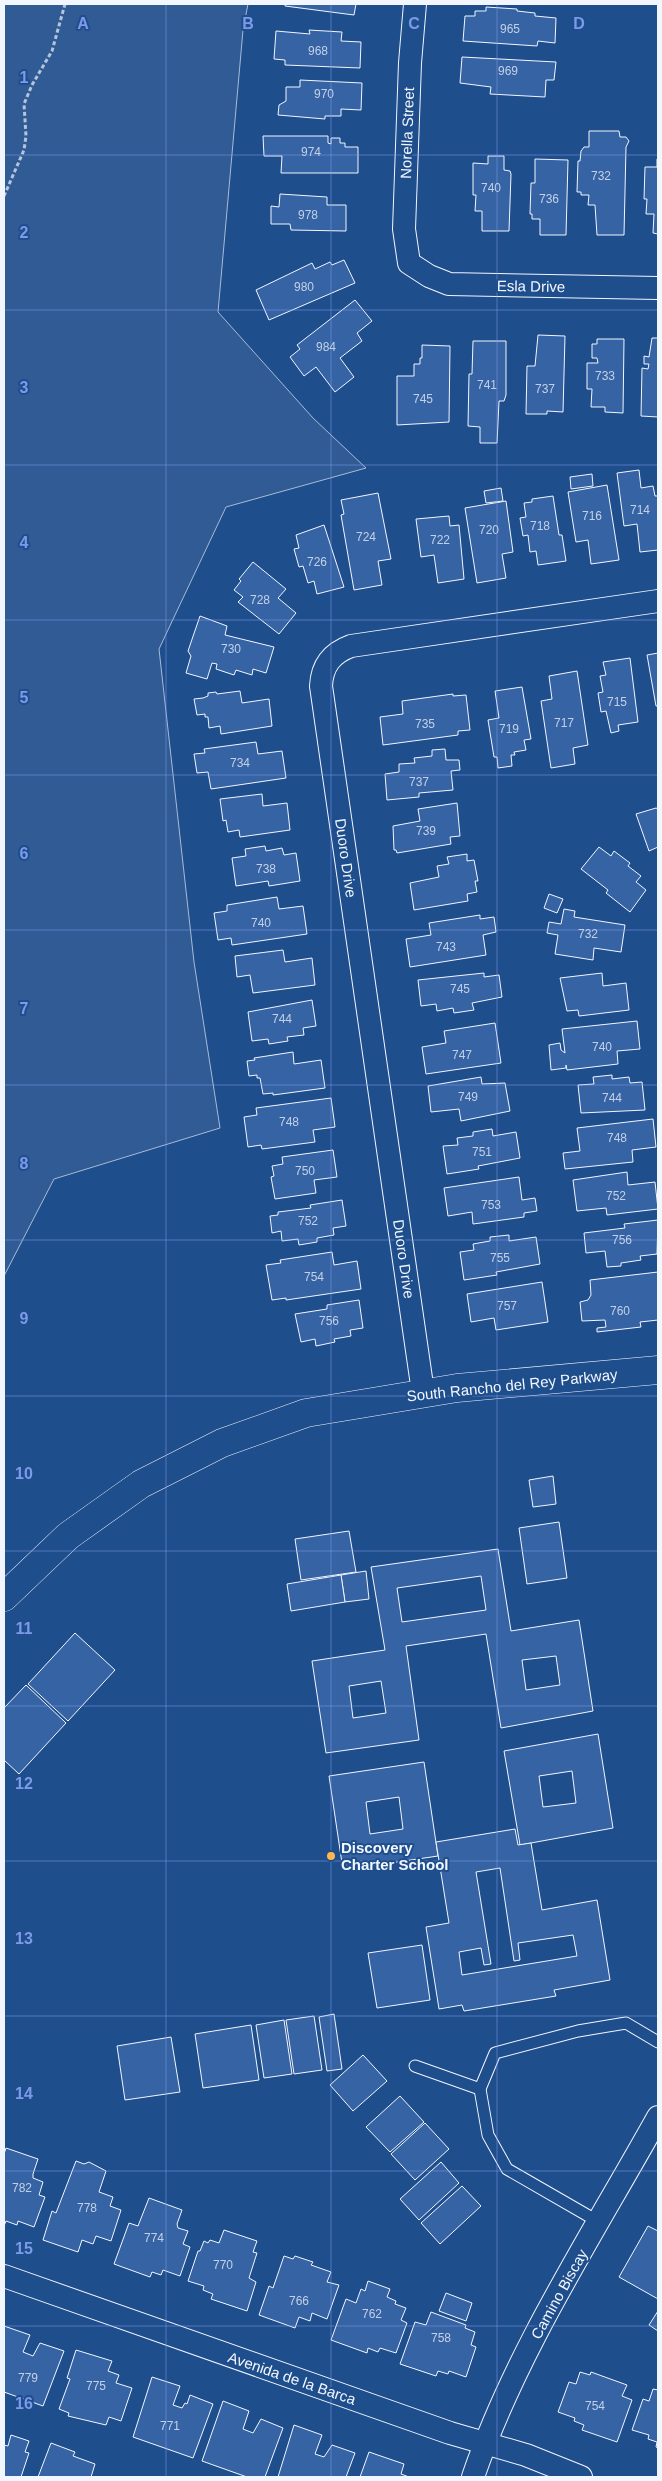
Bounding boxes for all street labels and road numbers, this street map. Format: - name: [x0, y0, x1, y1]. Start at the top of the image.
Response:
- street label: Norella Street: [397, 86, 417, 179]
- street label: Esla Drive: [497, 277, 565, 295]
- street label: Duoro Drive: [332, 817, 360, 899]
- street label: Duoro Drive: [390, 1218, 418, 1300]
- street label: South Rancho del Rey Parkway: [406, 1365, 619, 1405]
- street label: Camino Biscay: [527, 2246, 591, 2342]
- street label: Avenida de la Barca: [226, 2348, 359, 2408]

